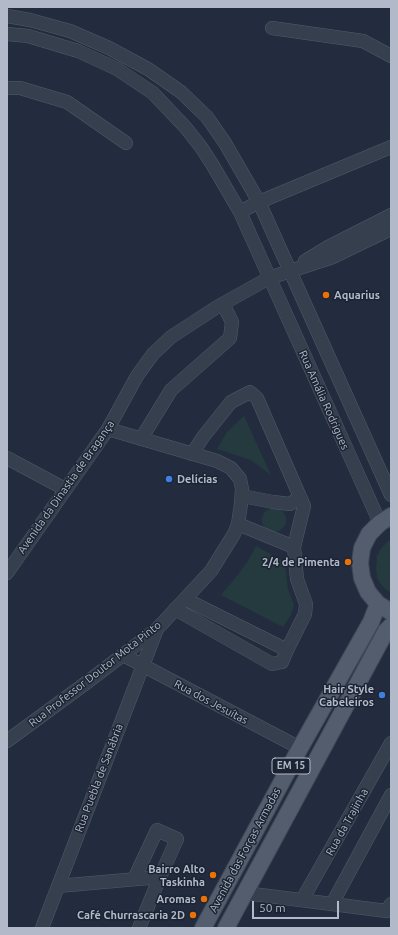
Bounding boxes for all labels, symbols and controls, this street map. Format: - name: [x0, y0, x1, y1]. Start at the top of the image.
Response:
- place label: Aquarius: [334, 288, 380, 302]
- marker: Aquarius: [321, 290, 331, 300]
- street label: Rua Amália Rodrigues: [296, 348, 352, 452]
- street label: Avenida da Dinastia de Bragança: [15, 418, 117, 556]
- place label: Delícias: [177, 472, 217, 486]
- marker: Delícias: [164, 474, 174, 484]
- place label: 2/4 de Pimenta: [262, 555, 340, 569]
- marker: 2/4 de Pimenta: [343, 557, 353, 567]
- street label: Rua Professor Doutor Mota Pinto: [26, 618, 164, 730]
- street label: Rua dos Jesuítas: [172, 677, 250, 727]
- place label: Hair Style Cabeleiros: [319, 682, 374, 708]
- marker: Hair Style Cabeleiros: [377, 690, 387, 700]
- street label: Rua Puebla de Sanábria: [72, 722, 126, 834]
- road number: EM 15: [272, 758, 310, 774]
- street label: Avenida das Forças Armadas: [207, 785, 283, 915]
- street label: Rua da Trajinha: [323, 786, 371, 858]
- place label: Bairro Alto Taskinha: [148, 862, 205, 888]
- marker: Bairro Alto Taskinha: [208, 870, 218, 880]
- place label: Aromas: [157, 892, 196, 906]
- scale bar: [254, 893, 341, 919]
- marker: Aromas: [199, 894, 209, 904]
- text: 50 m: [259, 901, 286, 914]
- place label: Café Churrascaria 2D: [77, 908, 185, 922]
- marker: Café Churrascaria 2D: [188, 910, 198, 920]

